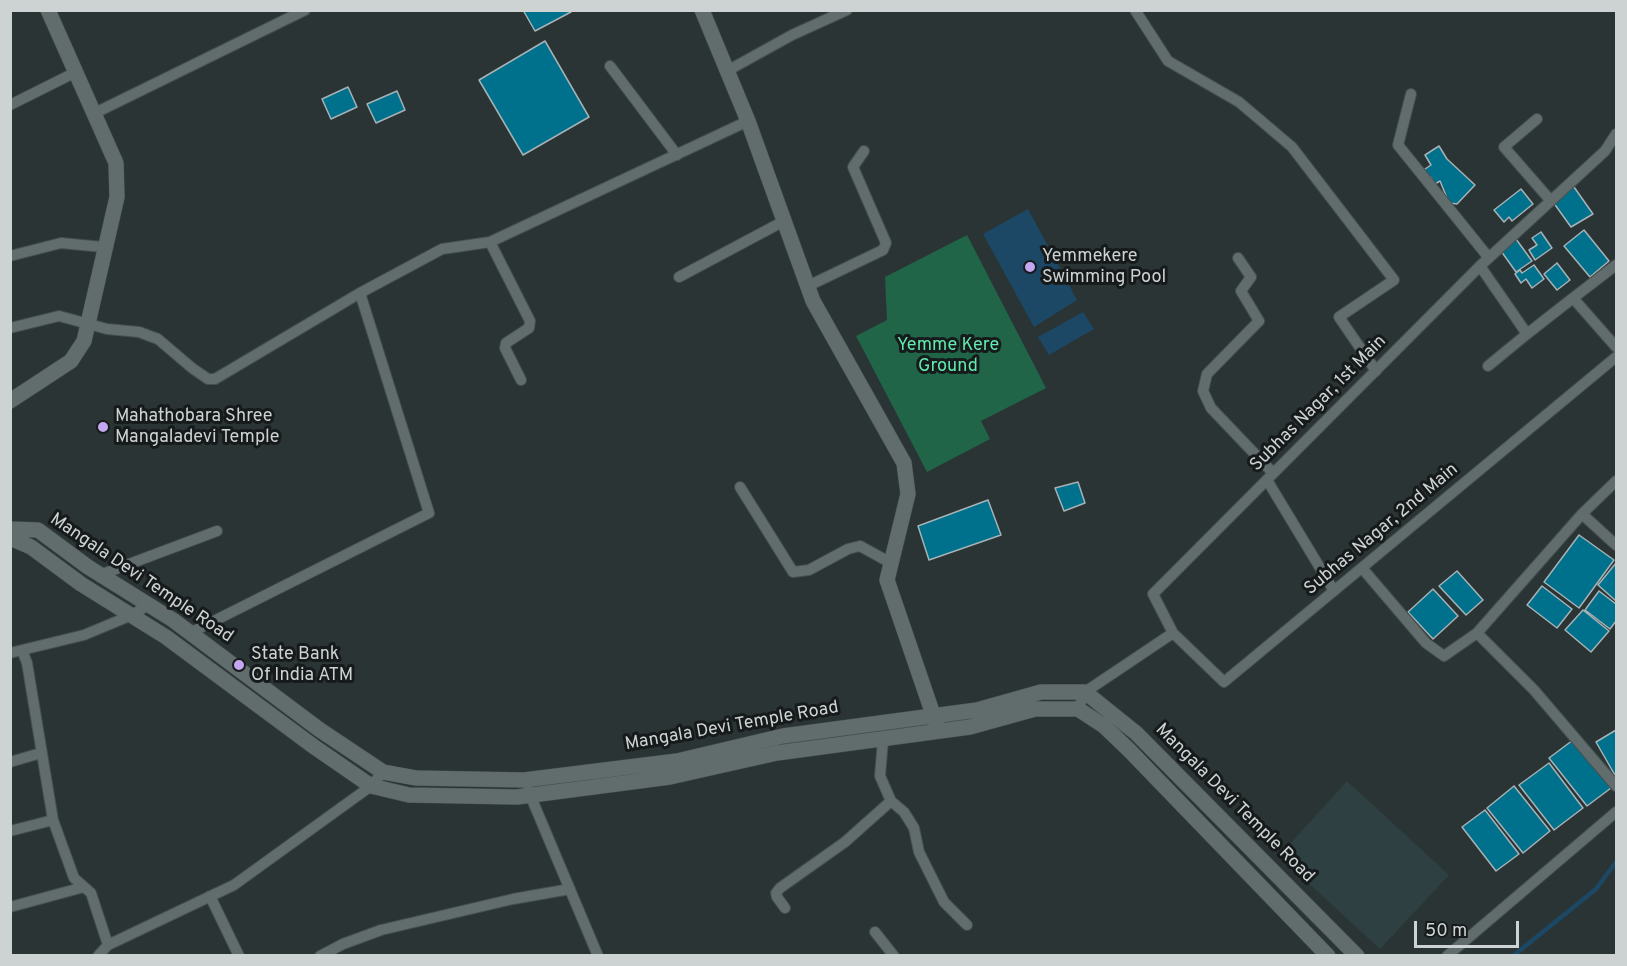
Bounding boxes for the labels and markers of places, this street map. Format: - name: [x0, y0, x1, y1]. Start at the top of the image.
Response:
- place label: Yemmekere Swimming Pool: [1042, 246, 1166, 288]
- marker: Yemmekere Swimming Pool: [1023, 260, 1037, 274]
- place label: Mahathobara Shree Mangaladevi Temple: [115, 406, 279, 448]
- marker: Mahathobara Shree Mangaladevi Temple: [96, 420, 110, 434]
- place label: State Bank Of India ATM: [251, 644, 353, 686]
- marker: State Bank Of India ATM: [232, 658, 246, 672]

